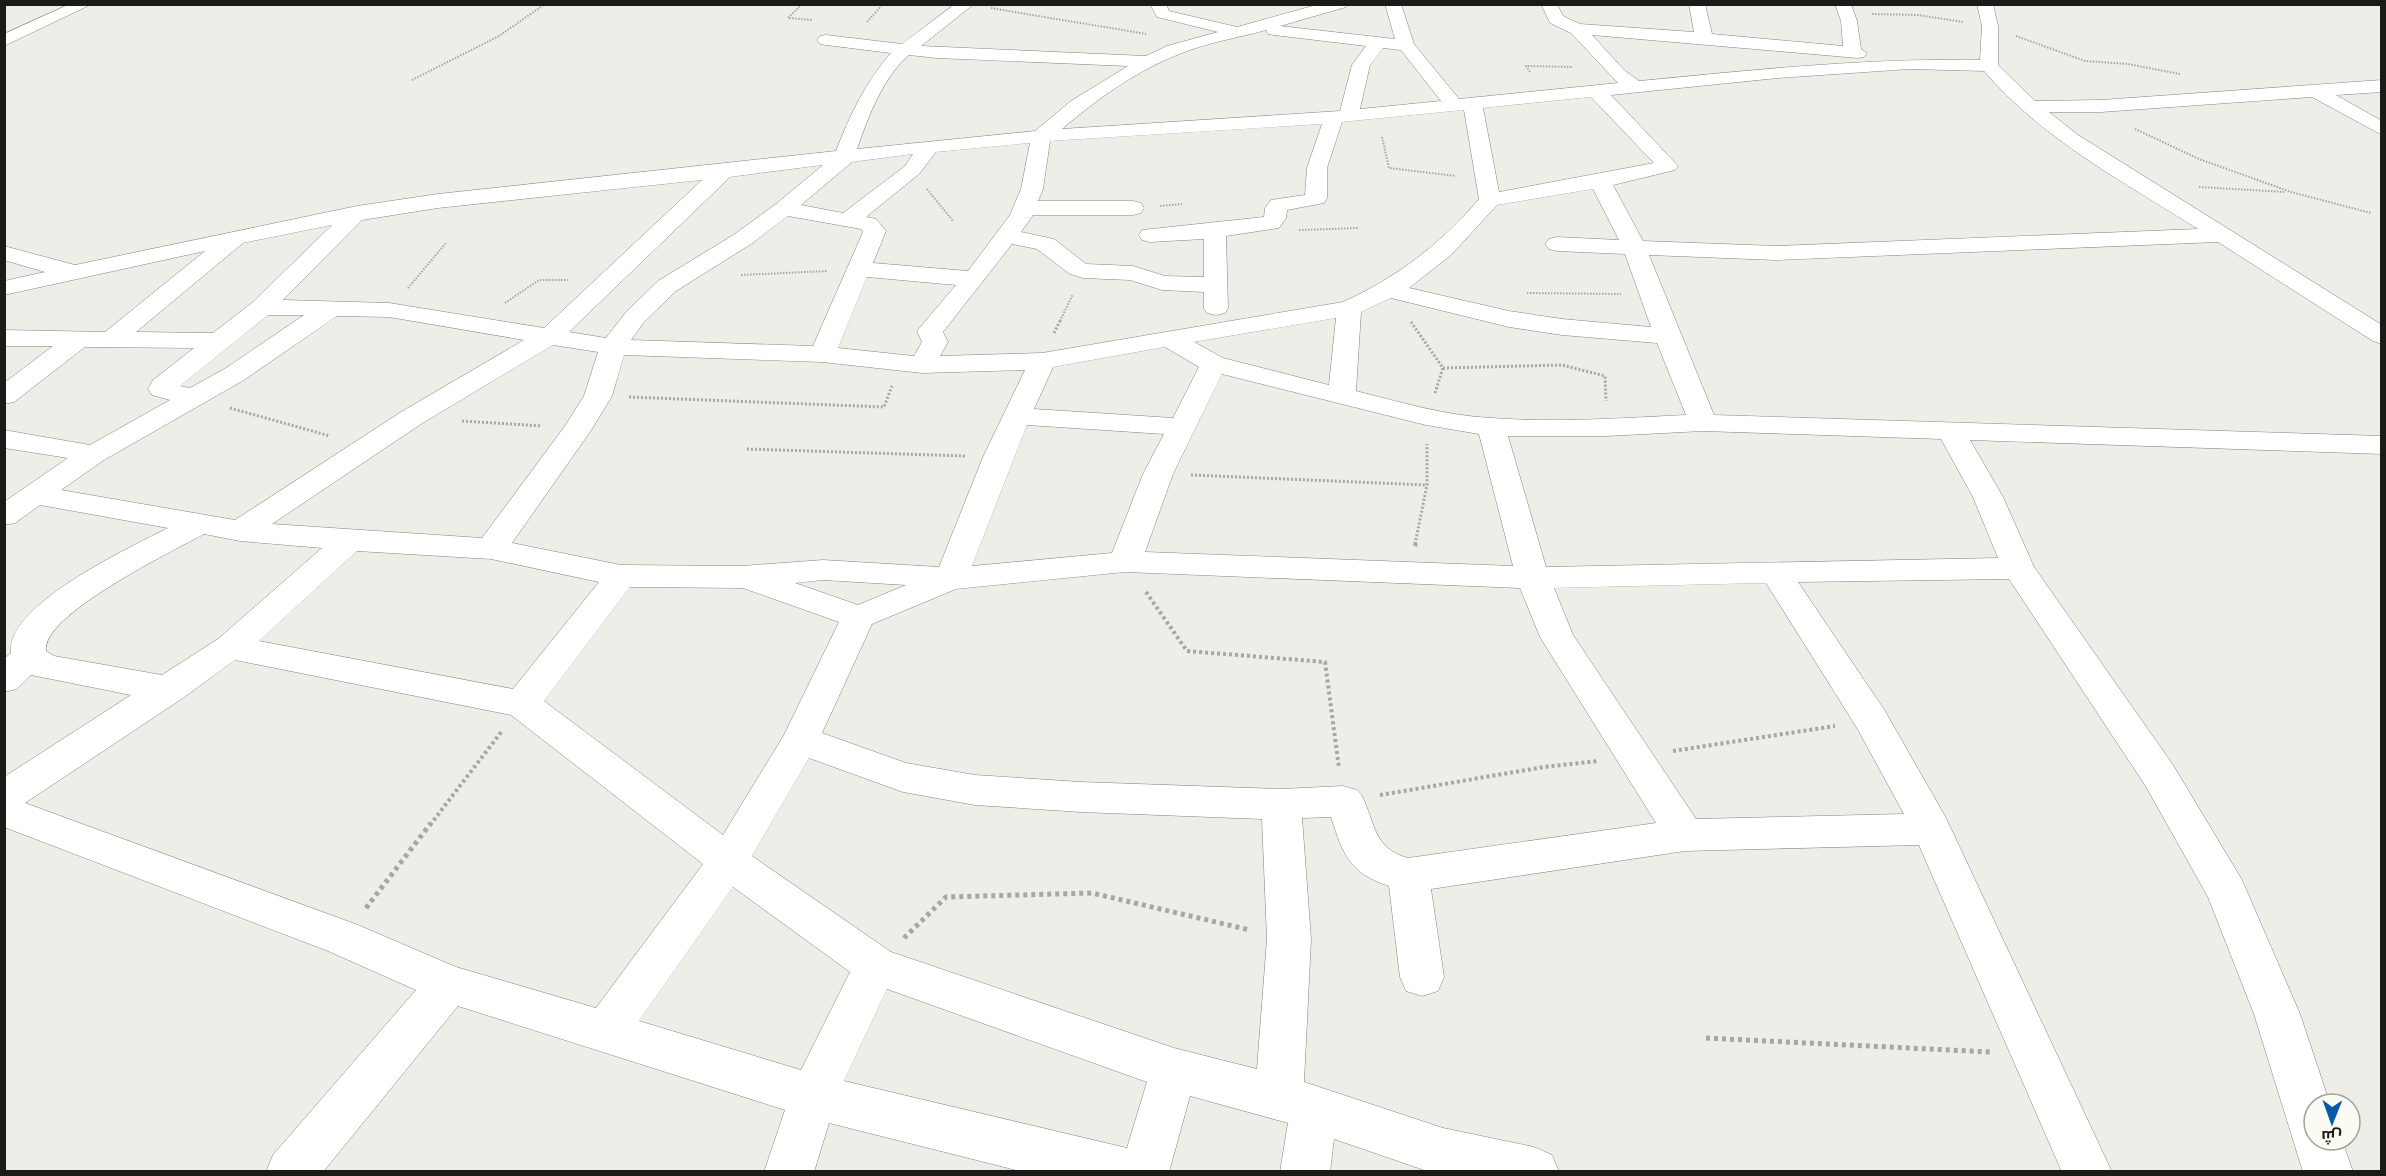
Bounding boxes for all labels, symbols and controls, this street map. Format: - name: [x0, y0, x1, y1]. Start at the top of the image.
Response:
- north arrow: [2302, 1092, 2362, 1152]
- text: ش: [2321, 1127, 2342, 1145]

